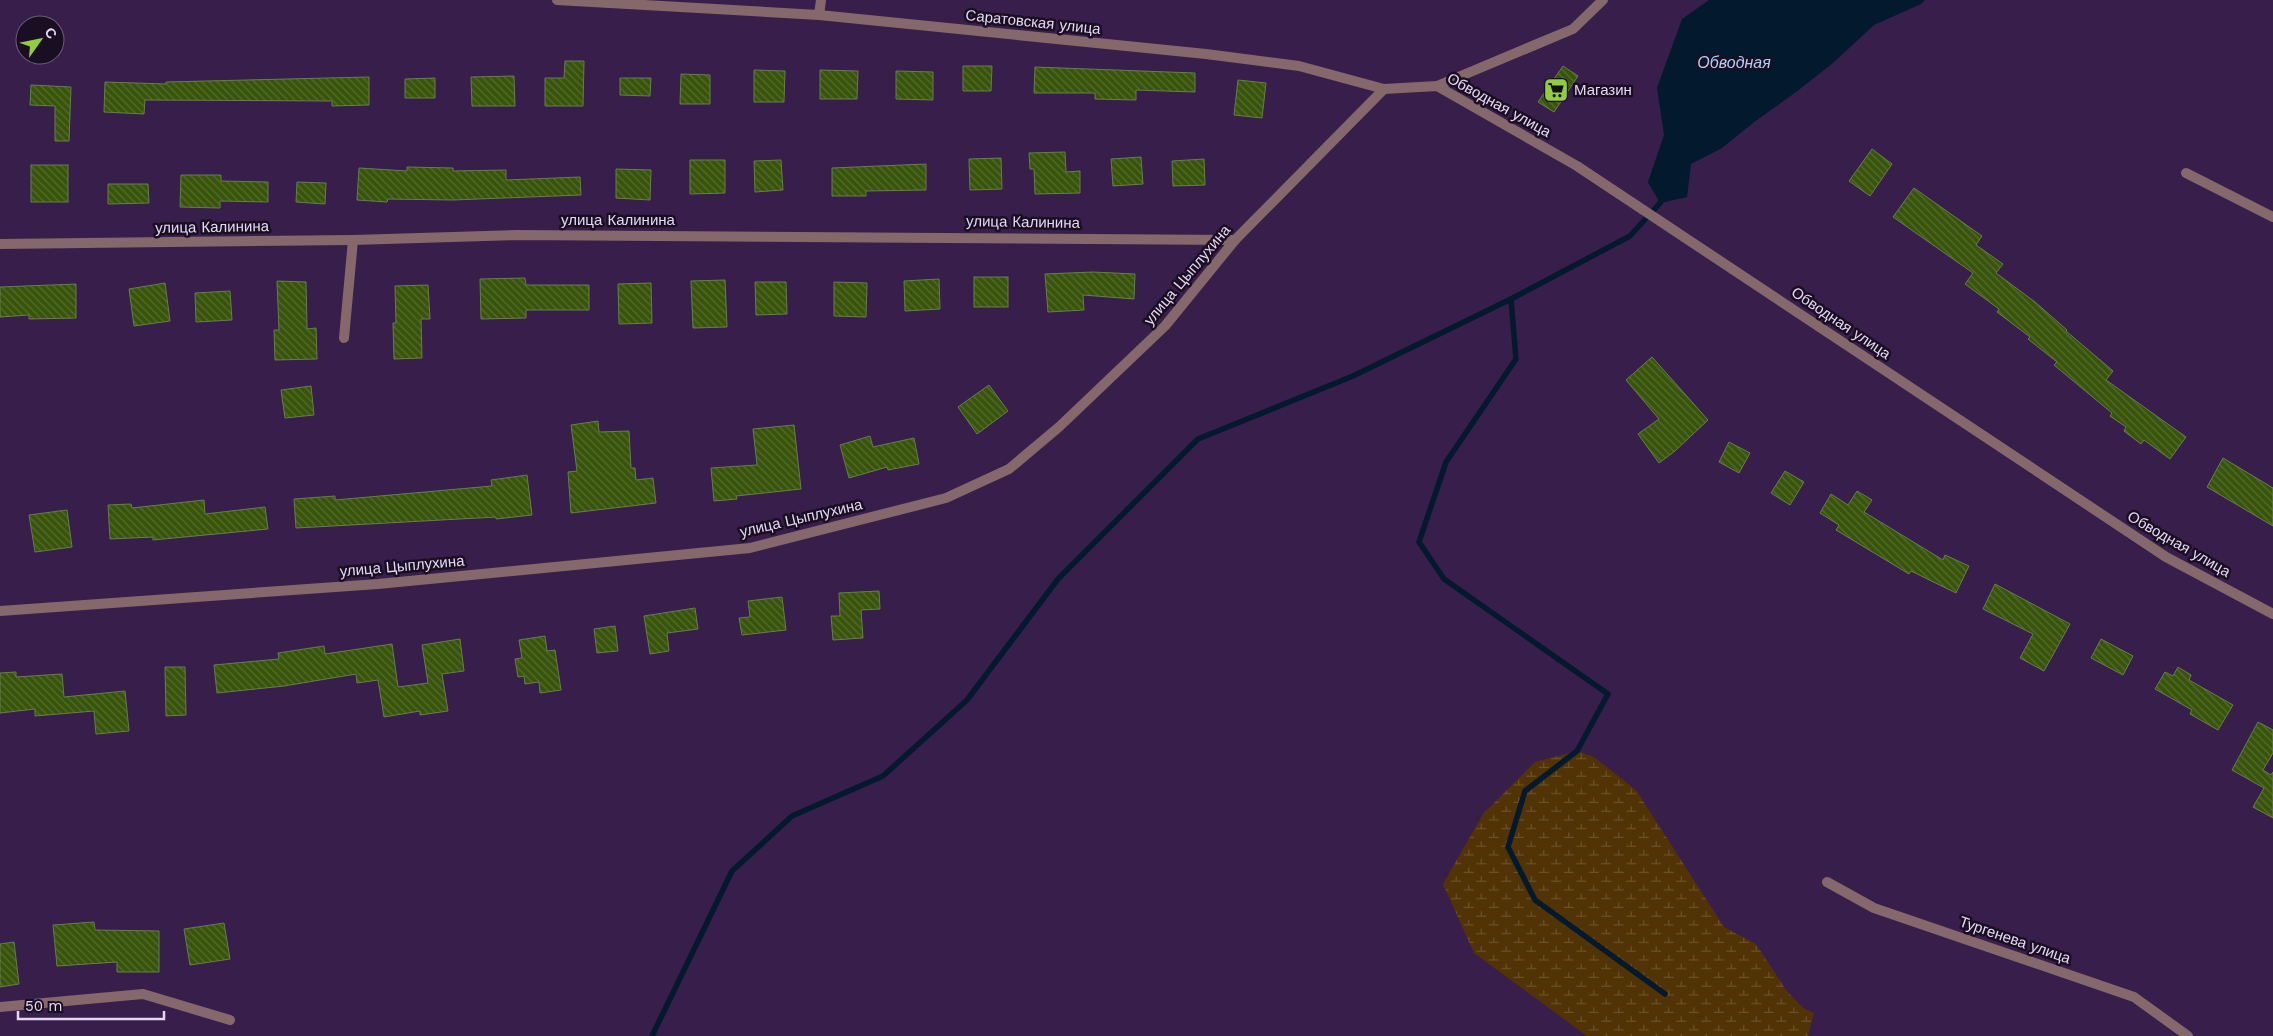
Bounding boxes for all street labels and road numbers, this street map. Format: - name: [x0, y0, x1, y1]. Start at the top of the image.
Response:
- street label: Саратовская улица: [965, 6, 1102, 38]
- street label: Обводная улица: [1444, 69, 1555, 141]
- street label: улица Калинина: [561, 211, 676, 229]
- street label: улица Калинина: [966, 212, 1081, 232]
- street label: улица Калинина: [155, 217, 270, 237]
- street label: улица Цыплухина: [1140, 221, 1235, 329]
- street label: Обводная улица: [1788, 283, 1895, 363]
- street label: улица Цыплухина: [738, 495, 865, 541]
- street label: Обводная улица: [2124, 507, 2234, 581]
- street label: улица Цыплухина: [339, 552, 466, 580]
- street label: Тургенева улица: [1957, 913, 2074, 968]

